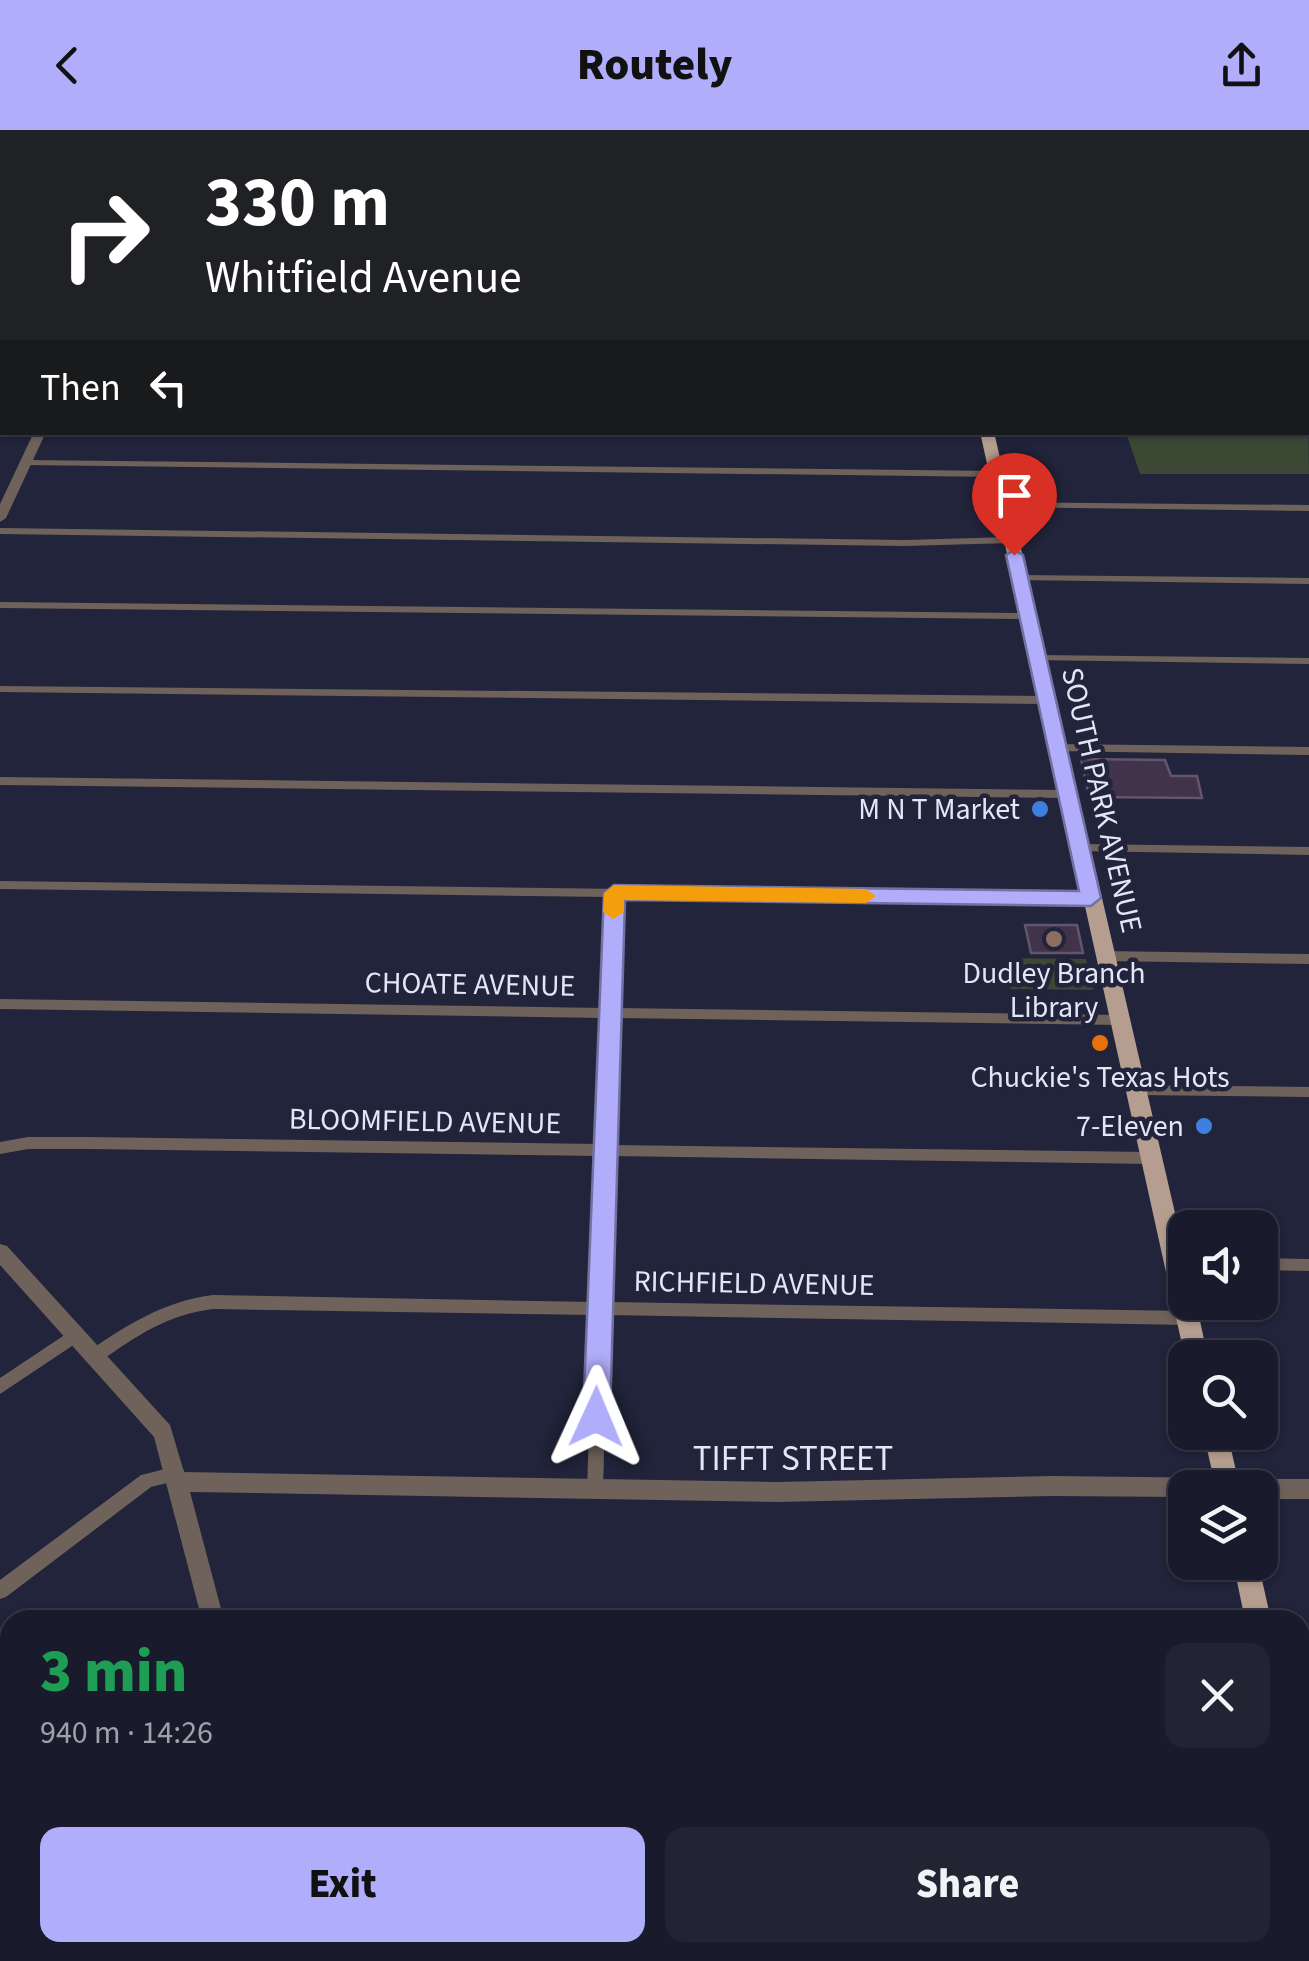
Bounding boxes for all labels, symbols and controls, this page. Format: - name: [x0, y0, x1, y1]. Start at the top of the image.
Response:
- text: Routely: [577, 33, 732, 97]
- icon: back: [40, 38, 95, 93]
- icon: share: [1214, 38, 1269, 93]
- text: 330 m: [205, 153, 390, 253]
- icon: right: [40, 170, 170, 300]
- text: Whitfield Avenue: [205, 246, 521, 310]
- icon: left: [141, 360, 196, 415]
- text: Then: [40, 361, 121, 415]
- pin: [972, 453, 1057, 556]
- icon: arrive: [987, 468, 1042, 523]
- street label: SOUTH PARK AVENUE: [1050, 663, 1153, 937]
- place label: M N T Market: [858, 788, 1020, 831]
- marker: M N T Market: [1029, 798, 1051, 820]
- marker: Dudley Branch Library: [1043, 928, 1065, 950]
- place label: Dudley Branch Library: [963, 952, 1146, 1029]
- street label: CHOATE AVENUE: [364, 961, 576, 1008]
- marker: Chuckie's Texas Hots: [1089, 1032, 1111, 1054]
- place label: Chuckie's Texas Hots: [970, 1056, 1230, 1099]
- street label: BLOOMFIELD AVENUE: [288, 1098, 562, 1145]
- place label: 7-Eleven: [1076, 1105, 1184, 1148]
- marker: 7-Eleven: [1193, 1115, 1215, 1137]
- map controls: [1168, 1210, 1278, 1580]
- button: sound: [1168, 1210, 1278, 1320]
- street label: RICHFIELD AVENUE: [633, 1260, 875, 1307]
- button: search: [1168, 1340, 1278, 1450]
- position arrow: [544, 1365, 648, 1469]
- street label: TIFFT STREET: [693, 1434, 893, 1484]
- button: layers: [1168, 1470, 1278, 1580]
- text: 3 min: [40, 1630, 187, 1715]
- button: close: [1165, 1643, 1270, 1748]
- text: 940 m · 14:26: [40, 1710, 213, 1756]
- button: Exit: [40, 1827, 645, 1942]
- button: Share: [665, 1827, 1270, 1942]

